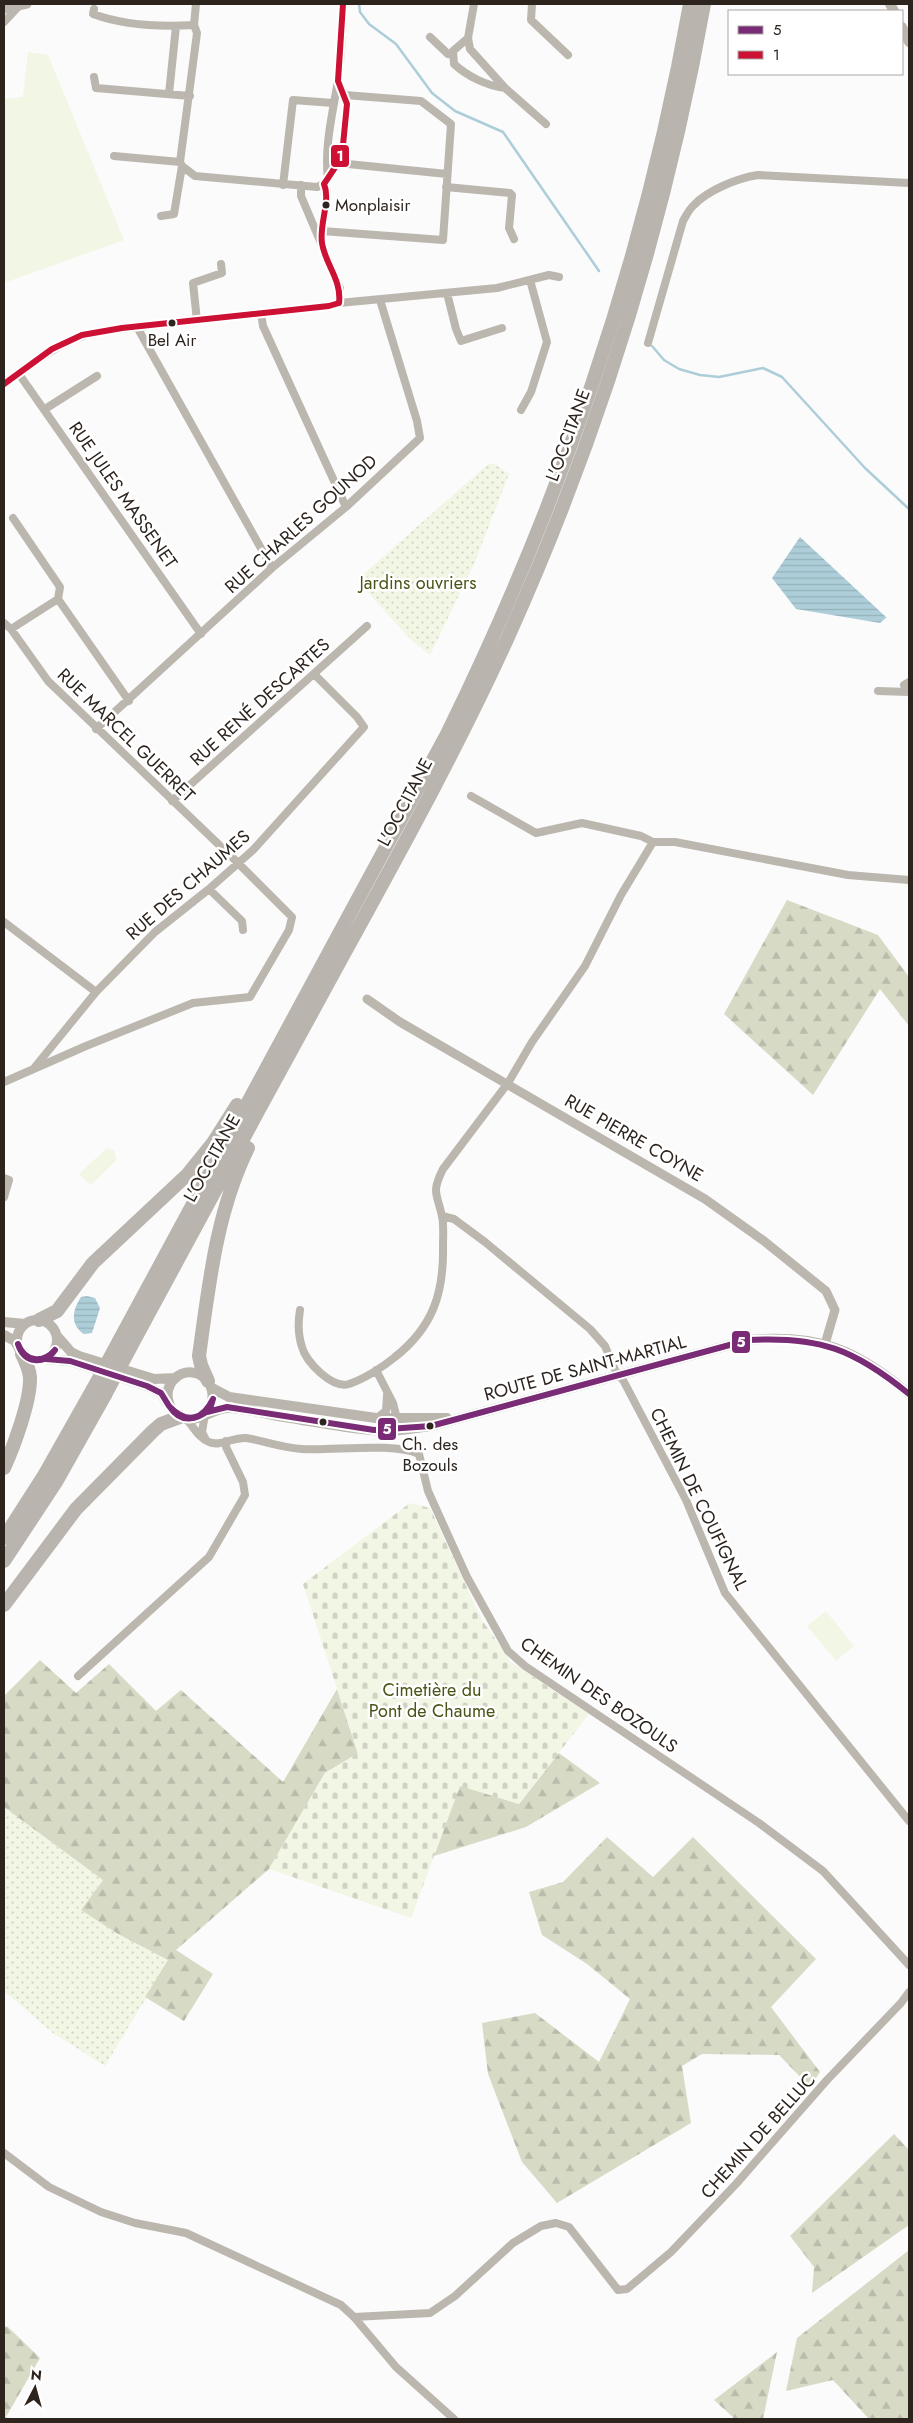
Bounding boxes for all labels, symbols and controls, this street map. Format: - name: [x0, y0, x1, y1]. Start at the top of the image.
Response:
- legend: [728, 10, 903, 75]
- text: 5: [773, 19, 781, 41]
- text: 1: [773, 44, 780, 66]
- line badge: 1: [330, 144, 350, 168]
- text: 1: [336, 146, 344, 166]
- place label: Monplaisir: [335, 193, 410, 217]
- marker: Monplaisir: [321, 200, 331, 210]
- marker: Bel Air: [167, 318, 177, 328]
- place label: Bel Air: [148, 328, 197, 352]
- street label: L'OCCITANE: [539, 385, 597, 485]
- street label: RUE JULES MASSENET: [63, 416, 184, 574]
- street label: RUE CHARLES GOUNOD: [219, 448, 383, 600]
- park label: Jardins ouvriers: [358, 570, 476, 596]
- street label: RUE RENÉ DESCARTES: [184, 632, 336, 772]
- street label: RUE MARCEL GUERRET: [51, 662, 201, 808]
- street label: L'OCCITANE: [371, 753, 439, 851]
- street label: RUE DES CHAUMES: [120, 824, 256, 946]
- street label: RUE PIERRE COYNE: [560, 1088, 708, 1188]
- street label: L'OCCITANE: [177, 1109, 247, 1207]
- street label: ROUTE DE SAINT-MARTIAL: [481, 1328, 689, 1408]
- line badge: 5: [731, 1330, 751, 1354]
- text: 5: [736, 1332, 746, 1352]
- street label: CHEMIN DE COUFIGNAL: [643, 1403, 755, 1595]
- unlabelled marker: [318, 1417, 328, 1427]
- line badge: 5: [377, 1417, 397, 1441]
- text: 5: [382, 1419, 392, 1439]
- marker: Ch. des Bozouls: [425, 1421, 435, 1431]
- place label: Ch. des Bozouls: [402, 1432, 458, 1477]
- street label: CHEMIN DES BOZOULS: [515, 1631, 683, 1759]
- park label: Cimetière du Pont de Chaume: [369, 1677, 495, 1724]
- street label: CHEMIN DE BELLUC: [695, 2068, 821, 2204]
- north arrow: [10, 2363, 60, 2413]
- text: N: [30, 2365, 43, 2386]

